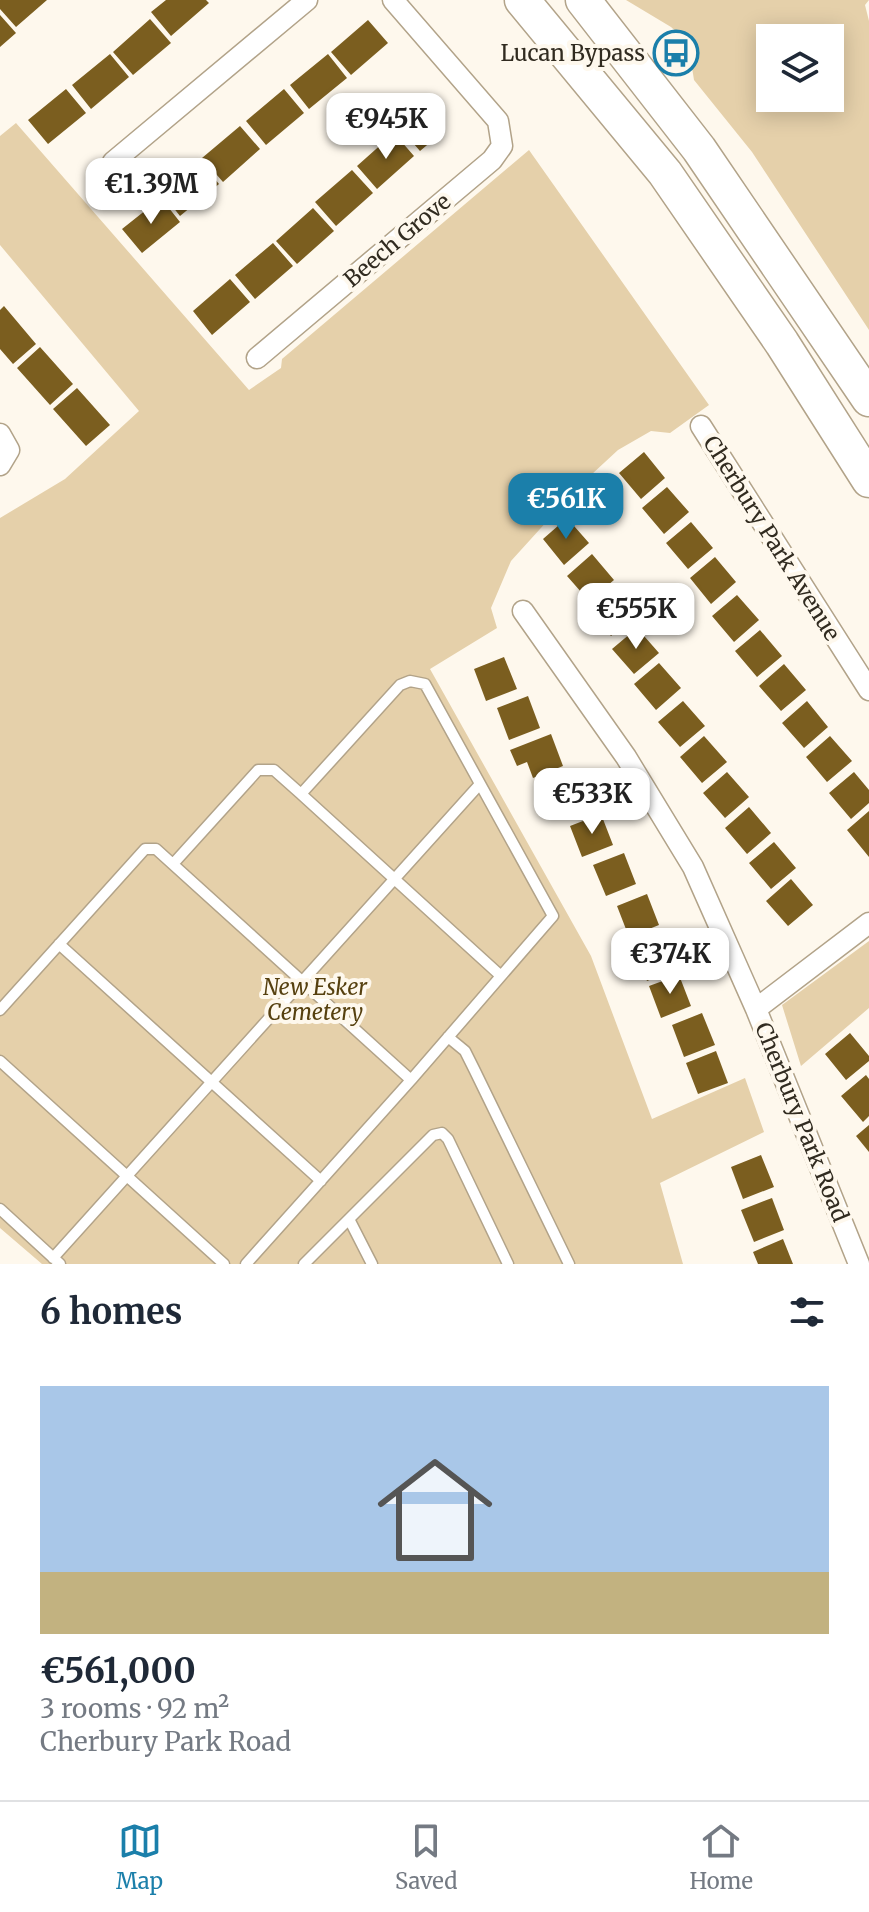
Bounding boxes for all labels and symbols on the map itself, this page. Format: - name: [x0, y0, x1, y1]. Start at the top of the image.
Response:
- bus stop icon: Lucan Bypass: [652, 29, 700, 77]
- place label: Lucan Bypass: [500, 39, 645, 67]
- pin: €945K: [330, 93, 442, 161]
- pin: €1.39M: [86, 158, 216, 226]
- street label: Beech Grove: [338, 187, 456, 293]
- street label: Cherbury Park Avenue: [698, 430, 846, 646]
- pin: €561K: [510, 473, 622, 541]
- pin: €555K: [580, 583, 692, 651]
- pin: €533K: [536, 768, 648, 836]
- pin: €374K: [614, 928, 726, 996]
- park label: New Esker Cemetery: [263, 973, 368, 1026]
- street label: Cherbury Park Road: [749, 1018, 855, 1226]

